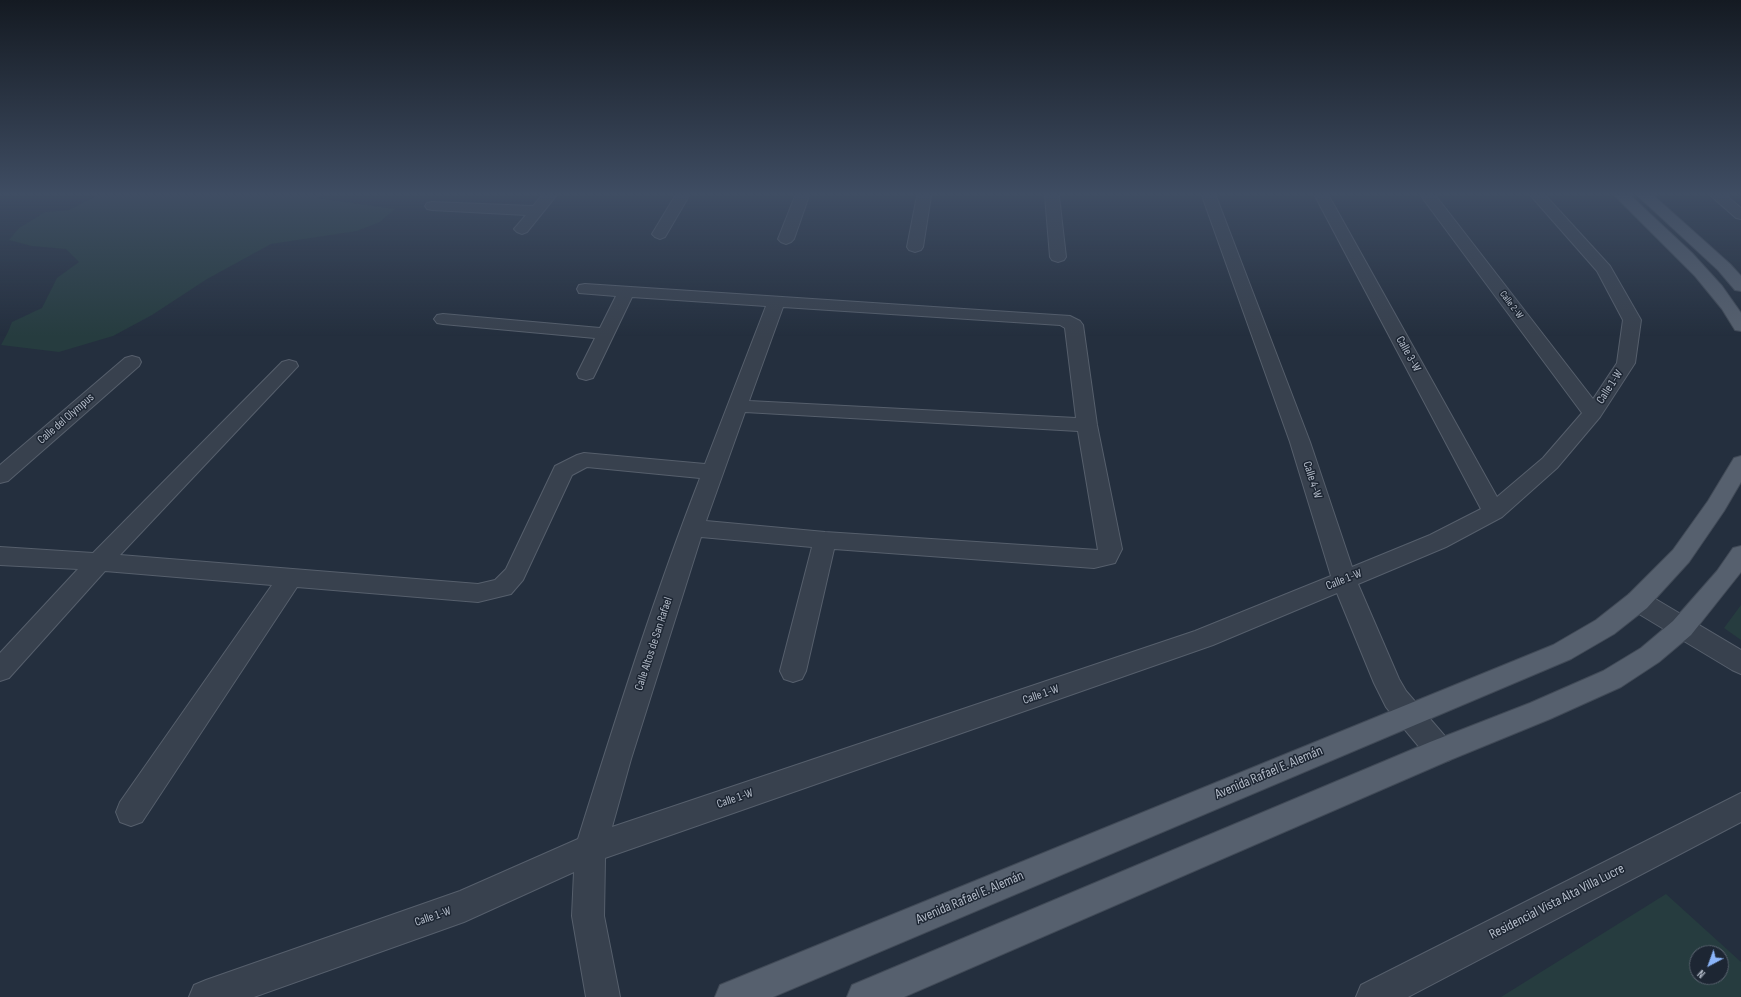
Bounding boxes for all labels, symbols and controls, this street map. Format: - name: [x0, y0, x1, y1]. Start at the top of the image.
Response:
- street label: Calle 2-W: [1497, 289, 1525, 321]
- street label: Calle 3-W: [1392, 334, 1424, 374]
- street label: Calle 1-W: [1594, 367, 1626, 407]
- street label: Calle del Olympus: [35, 391, 97, 447]
- street label: Calle 4-W: [1299, 460, 1325, 500]
- street label: Calle 1-W: [1324, 566, 1364, 594]
- street label: Calle Altos de San Rafael: [632, 596, 676, 692]
- street label: Calle 1-W: [1021, 682, 1061, 708]
- street label: Avenida Rafael E. Alemán: [1212, 743, 1326, 803]
- street label: Calle 1-W: [715, 786, 755, 812]
- street label: Residencial Vista Alta Villa Lucre: [1487, 861, 1627, 943]
- street label: Avenida Rafael E. Alemán: [913, 868, 1027, 928]
- street label: Calle 1-W: [413, 904, 453, 930]
- north arrow: [1689, 945, 1729, 985]
- text: N: [1695, 967, 1708, 981]

